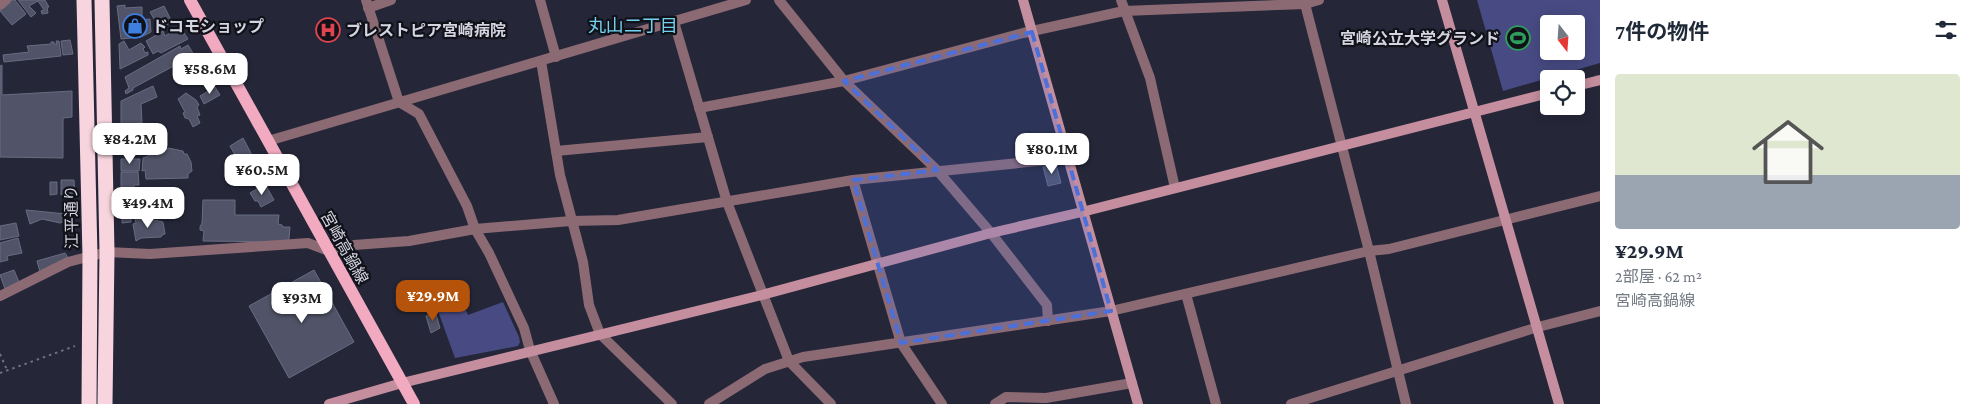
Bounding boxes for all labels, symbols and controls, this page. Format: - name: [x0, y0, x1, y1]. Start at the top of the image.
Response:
- shop icon: ドコモショップ: [122, 13, 148, 39]
- north arrow: [1540, 15, 1585, 60]
- map controls: [1540, 15, 1585, 115]
- district label: 丸山二丁目: [588, 16, 678, 36]
- icon: filters: [1932, 16, 1960, 44]
- hospital icon: ブレストピア宮崎病院: [315, 17, 341, 43]
- place label: ドコモショップ: [152, 18, 264, 35]
- text: 7件の物件: [1615, 20, 1709, 44]
- place label: ブレストピア宮崎病院: [346, 22, 506, 39]
- sports icon: 宮崎公立大学グランド: [1505, 25, 1531, 51]
- place label: 宮崎公立大学グランド: [1340, 29, 1500, 47]
- pin: ¥58.6M: [169, 52, 251, 95]
- text: ¥58.6M: [184, 60, 236, 77]
- button: locate: [1540, 70, 1585, 115]
- icon: home: [1743, 107, 1833, 197]
- pin: ¥84.2M: [89, 122, 171, 165]
- text: ¥84.2M: [103, 130, 157, 147]
- pin: ¥80.1M: [1011, 132, 1093, 175]
- text: ¥80.1M: [1026, 140, 1078, 157]
- pin: ¥60.5M: [221, 154, 303, 196]
- text: ¥60.5M: [235, 161, 289, 178]
- street label: 江平通り: [62, 185, 81, 249]
- pin: ¥49.4M: [107, 186, 189, 229]
- text: ¥49.4M: [122, 194, 174, 211]
- street label: 宮崎高鍋線: [318, 208, 371, 286]
- text: ¥29.9M: [1615, 239, 1684, 263]
- text: 2部屋 · 62 m²: [1615, 268, 1702, 285]
- pin: ¥29.9M: [392, 280, 474, 322]
- pin: ¥93M: [272, 282, 332, 324]
- text: ¥29.9M: [407, 287, 459, 304]
- text: ¥93M: [282, 289, 322, 306]
- text: 宮崎高鍋線: [1615, 292, 1695, 309]

